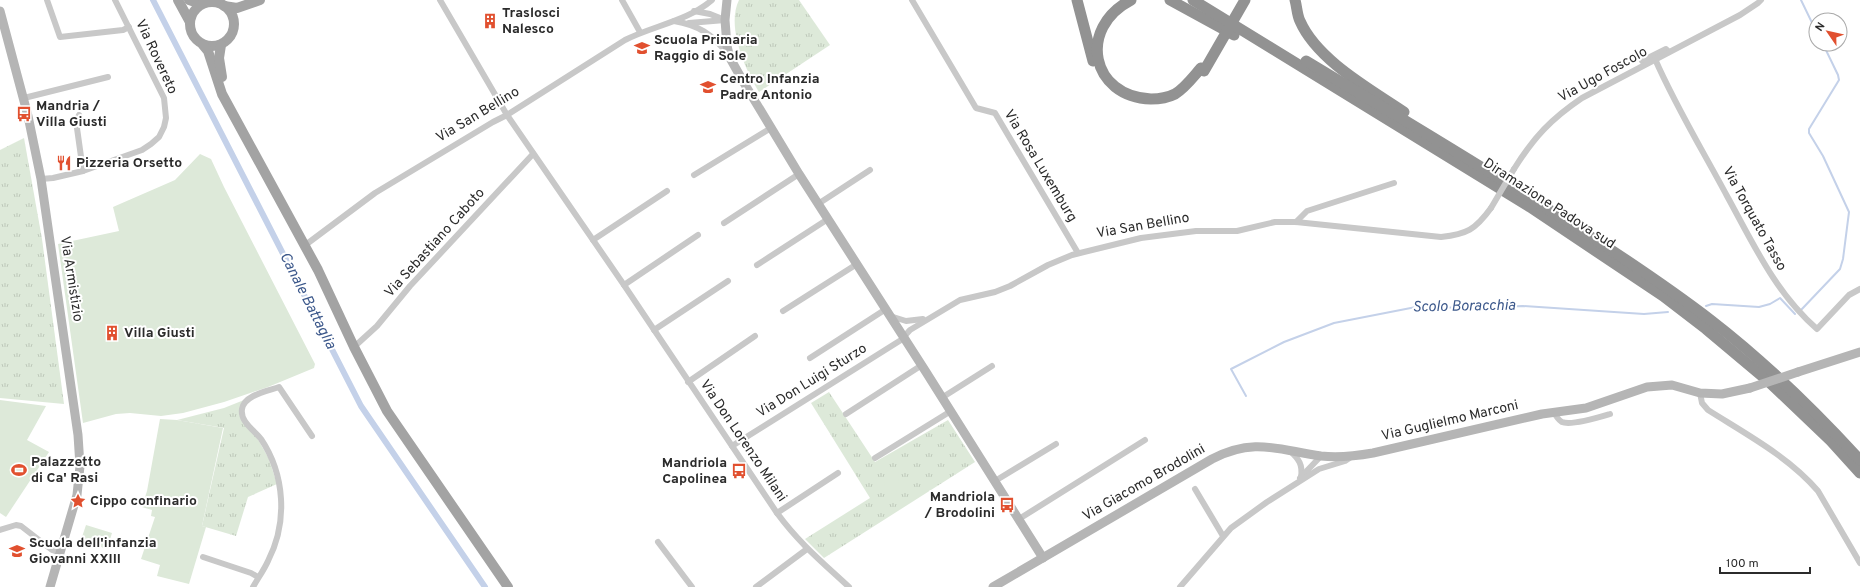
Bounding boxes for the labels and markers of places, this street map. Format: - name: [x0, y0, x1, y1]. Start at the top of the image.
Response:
- place label: Traslosci Nalesco: [502, 5, 560, 38]
- building icon: Traslosci Nalesco: [481, 12, 499, 30]
- place label: Scuola Primaria Raggio di Sole: [654, 32, 758, 65]
- school or university icon: Scuola Primaria Raggio di Sole: [633, 39, 651, 57]
- place label: Centro Infanzia Padre Antonio: [720, 71, 820, 104]
- school or university icon: Centro Infanzia Padre Antonio: [699, 78, 717, 96]
- place label: Mandria / Villa Giusti: [36, 98, 107, 131]
- bus stop icon: Mandria / Villa Giusti: [15, 105, 33, 123]
- restaurant icon: Pizzeria Orsetto: [55, 154, 73, 172]
- place label: Pizzeria Orsetto: [76, 155, 182, 172]
- building icon: Villa Giusti: [103, 324, 121, 342]
- place label: Villa Giusti: [124, 325, 195, 342]
- place label: Palazzetto di Ca' Rasi: [31, 454, 101, 487]
- place label: Mandriola Capolinea: [662, 455, 727, 488]
- sports icon: Palazzetto di Ca' Rasi: [10, 461, 28, 479]
- bus stop icon: Mandriola Capolinea: [730, 462, 748, 480]
- place label: Mandriola / Brodolini: [924, 489, 995, 522]
- place icon: Cippo confinario: [69, 492, 87, 510]
- place label: Cippo confinario: [90, 493, 197, 510]
- bus stop icon: Mandriola / Brodolini: [998, 496, 1016, 514]
- place label: Scuola dell'infanzia Giovanni XXIII: [29, 535, 157, 568]
- school or university icon: Scuola dell'infanzia Giovanni XXIII: [8, 542, 26, 560]

